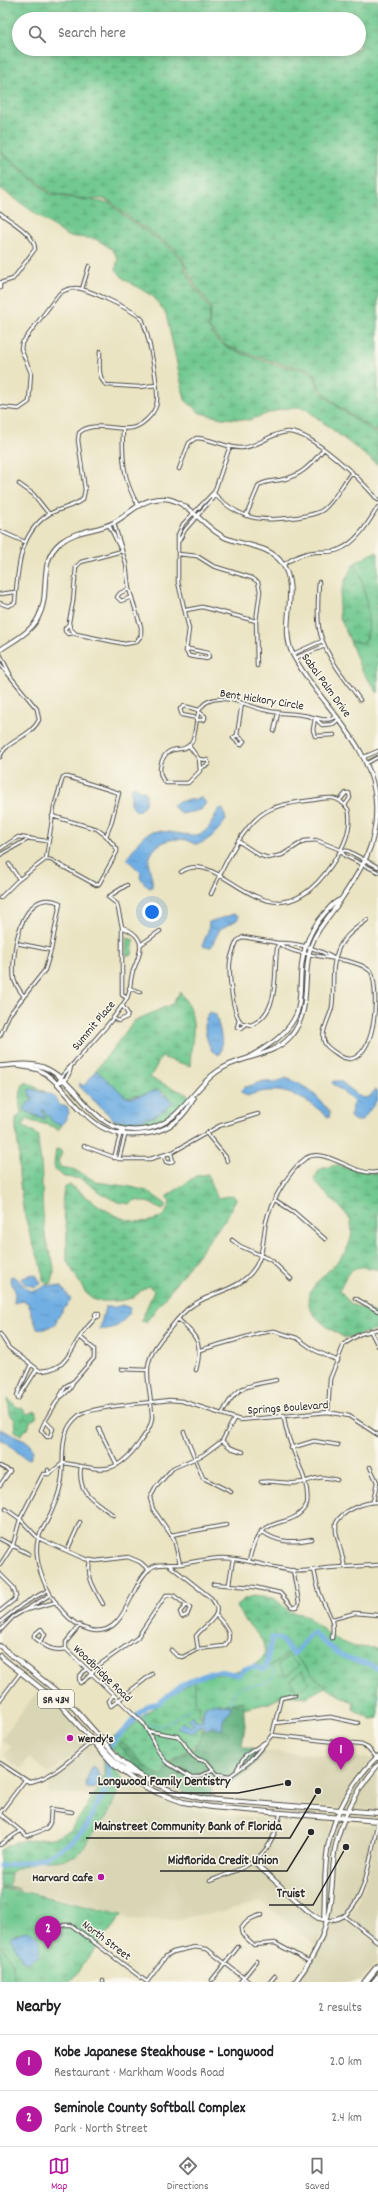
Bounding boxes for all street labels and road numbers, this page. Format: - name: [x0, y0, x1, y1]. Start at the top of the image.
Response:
- street label: Sabal Palm Drive: [297, 650, 355, 721]
- street label: Bent Hickory Circle: [219, 685, 305, 716]
- street label: Summit Place: [68, 997, 120, 1055]
- street label: Springs Boulevard: [247, 1397, 329, 1420]
- street label: Woodbridge Road: [69, 1641, 135, 1707]
- road number: SR 434: [38, 1690, 74, 1708]
- street label: North Street: [78, 1917, 135, 1966]

